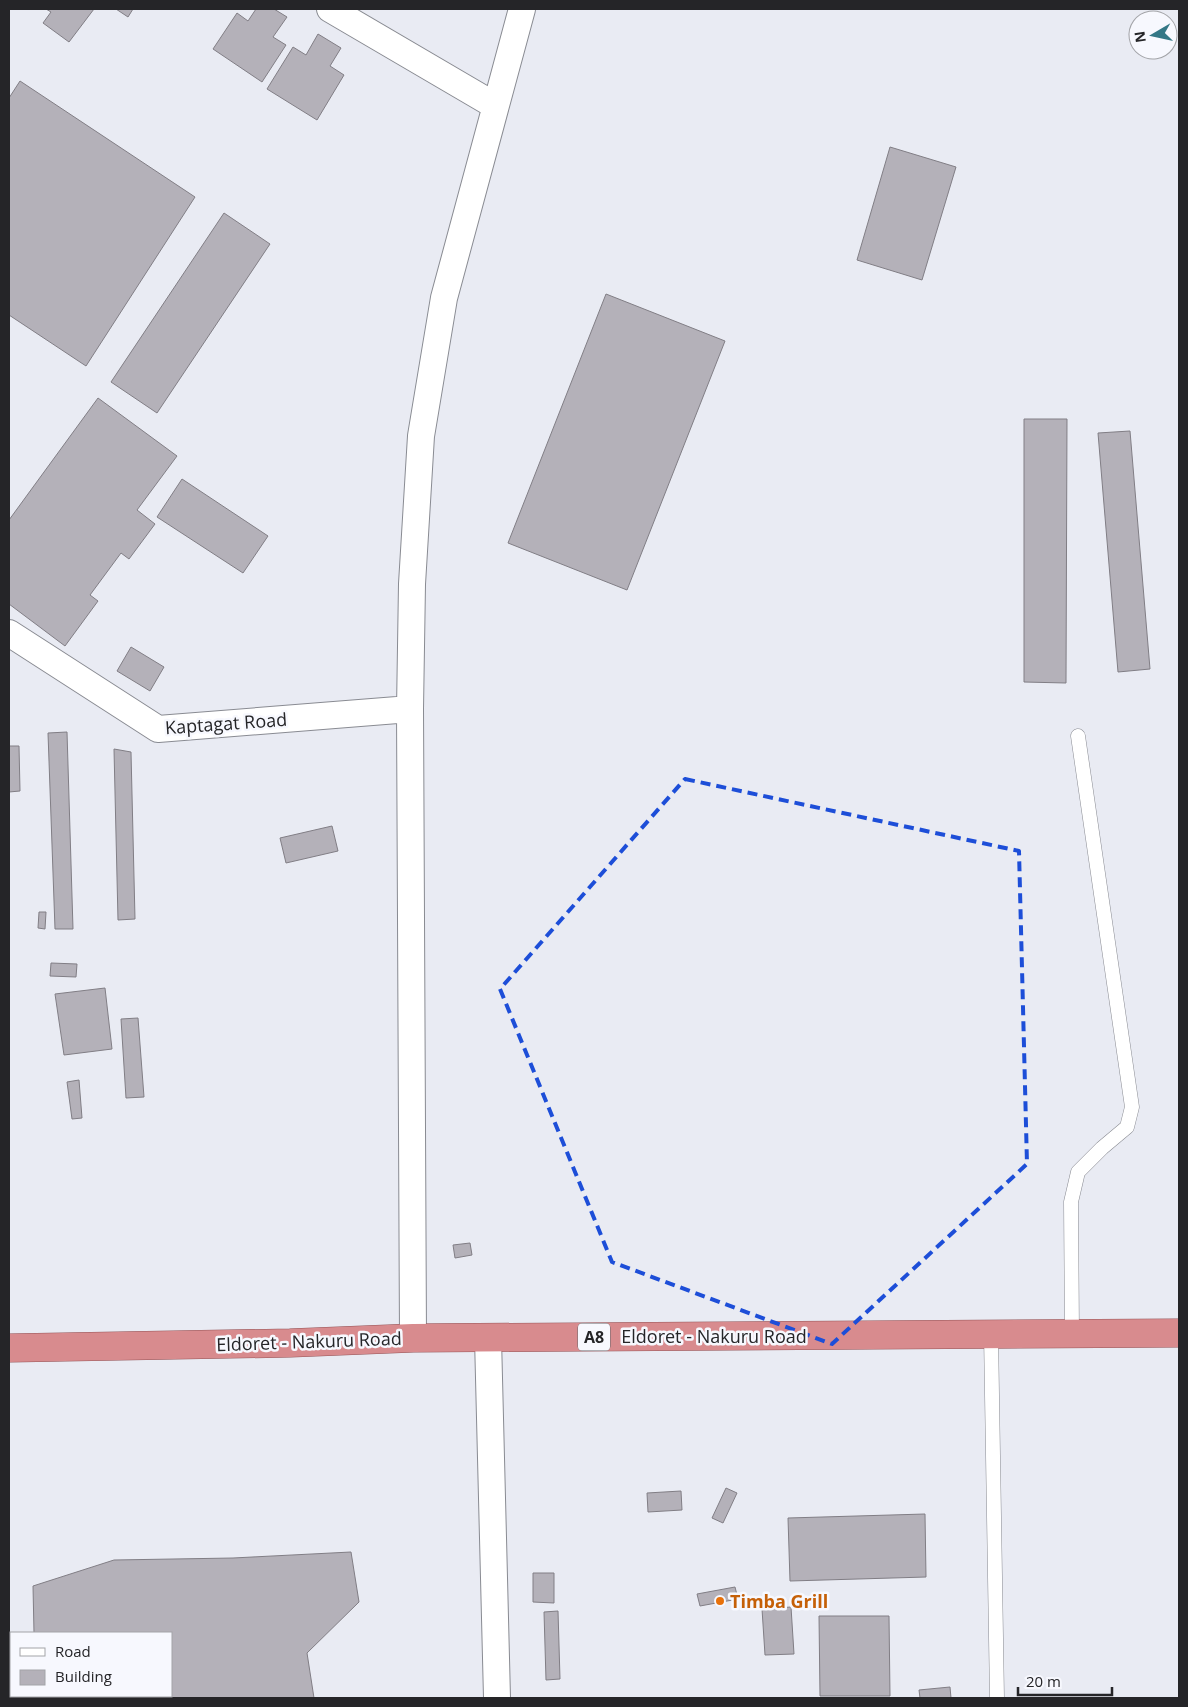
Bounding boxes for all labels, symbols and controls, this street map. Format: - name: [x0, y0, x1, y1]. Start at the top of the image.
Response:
- north arrow: [1128, 10, 1178, 60]
- text: N: [1129, 30, 1150, 44]
- street label: Kaptagat Road: [164, 707, 288, 739]
- road number: A8: [578, 1324, 610, 1350]
- street label: Eldoret - Nakuru Road: [621, 1324, 807, 1348]
- street label: Eldoret - Nakuru Road: [216, 1326, 402, 1356]
- place label: Timba Grill: [730, 1589, 828, 1613]
- marker: Timba Grill: [714, 1595, 726, 1607]
- legend: [10, 1632, 172, 1697]
- text: Road: [55, 1641, 91, 1661]
- scale bar: [1018, 1664, 1112, 1696]
- text: Building: [55, 1666, 112, 1686]
- text: 20 m: [1026, 1671, 1061, 1691]

